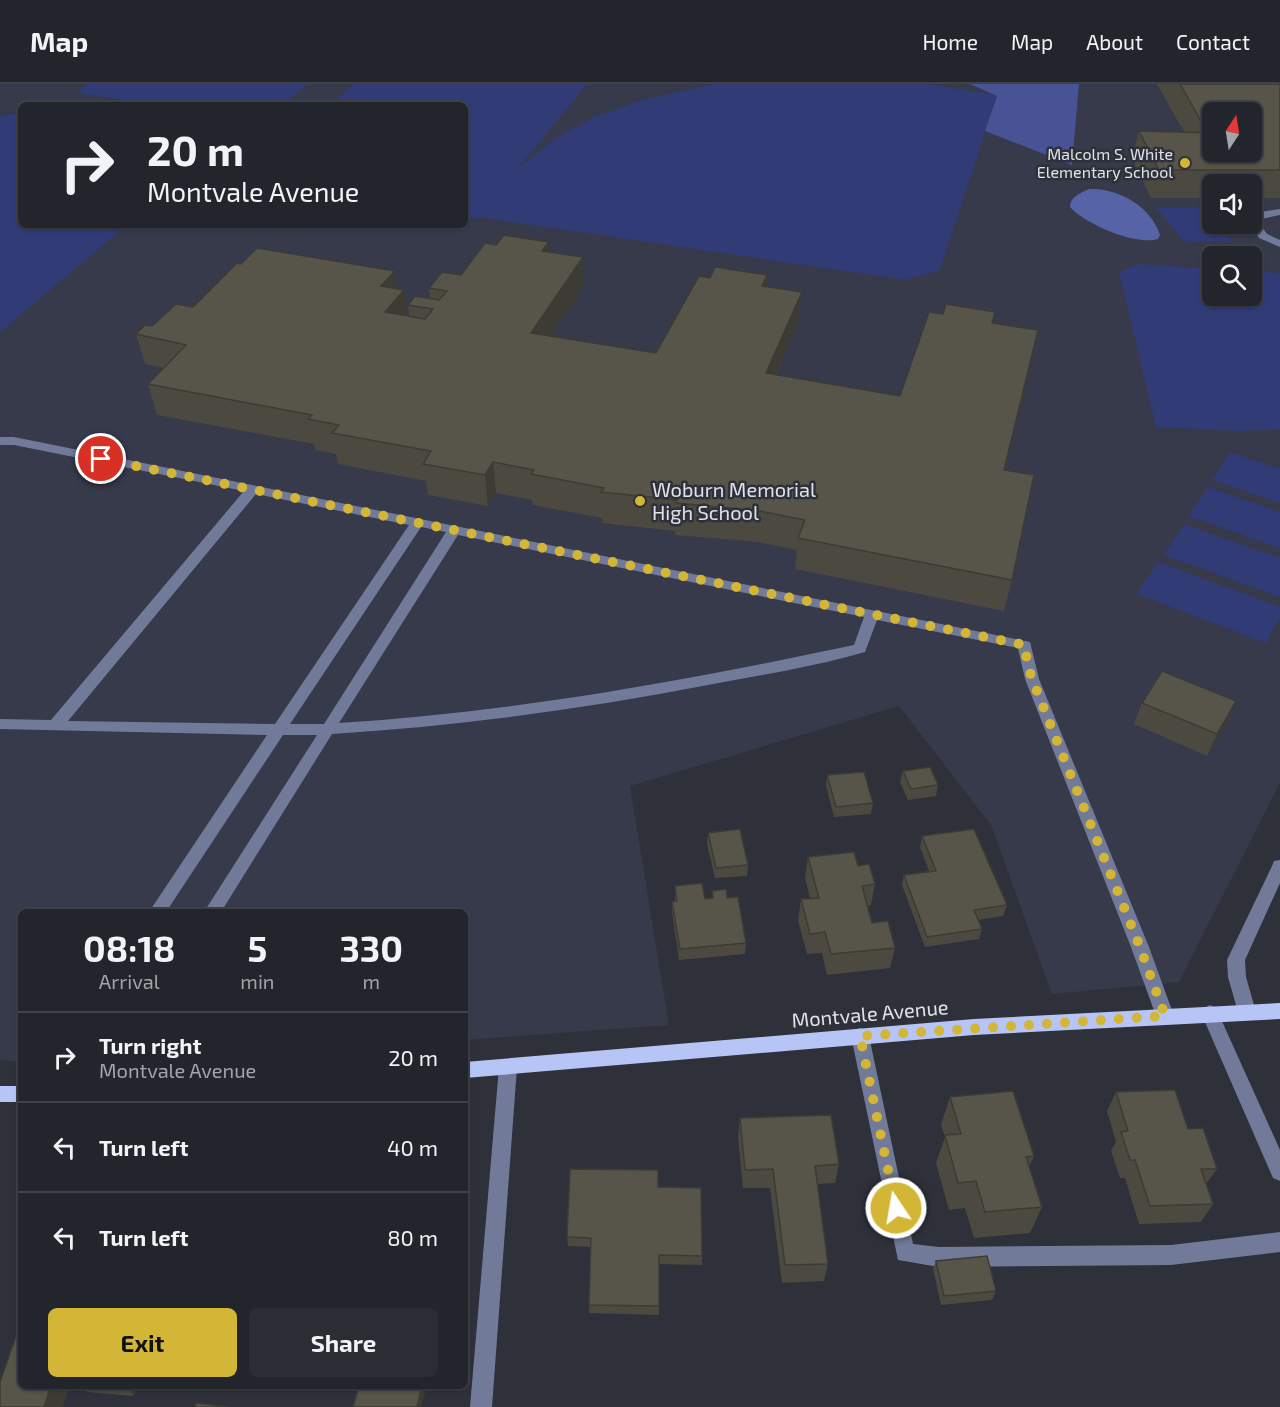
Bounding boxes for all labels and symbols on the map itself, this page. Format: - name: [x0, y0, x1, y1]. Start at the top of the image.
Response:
- north arrow: [1202, 102, 1262, 162]
- place label: Malcolm S. White Elementary School: [1037, 144, 1173, 181]
- marker: Malcolm S. White Elementary School: [1178, 156, 1192, 170]
- pin: [75, 433, 126, 484]
- place label: Woburn Memorial High School: [652, 477, 816, 524]
- marker: Woburn Memorial High School: [633, 494, 647, 508]
- street label: Montvale Avenue: [791, 994, 949, 1032]
- position arrow: [864, 1176, 928, 1240]

